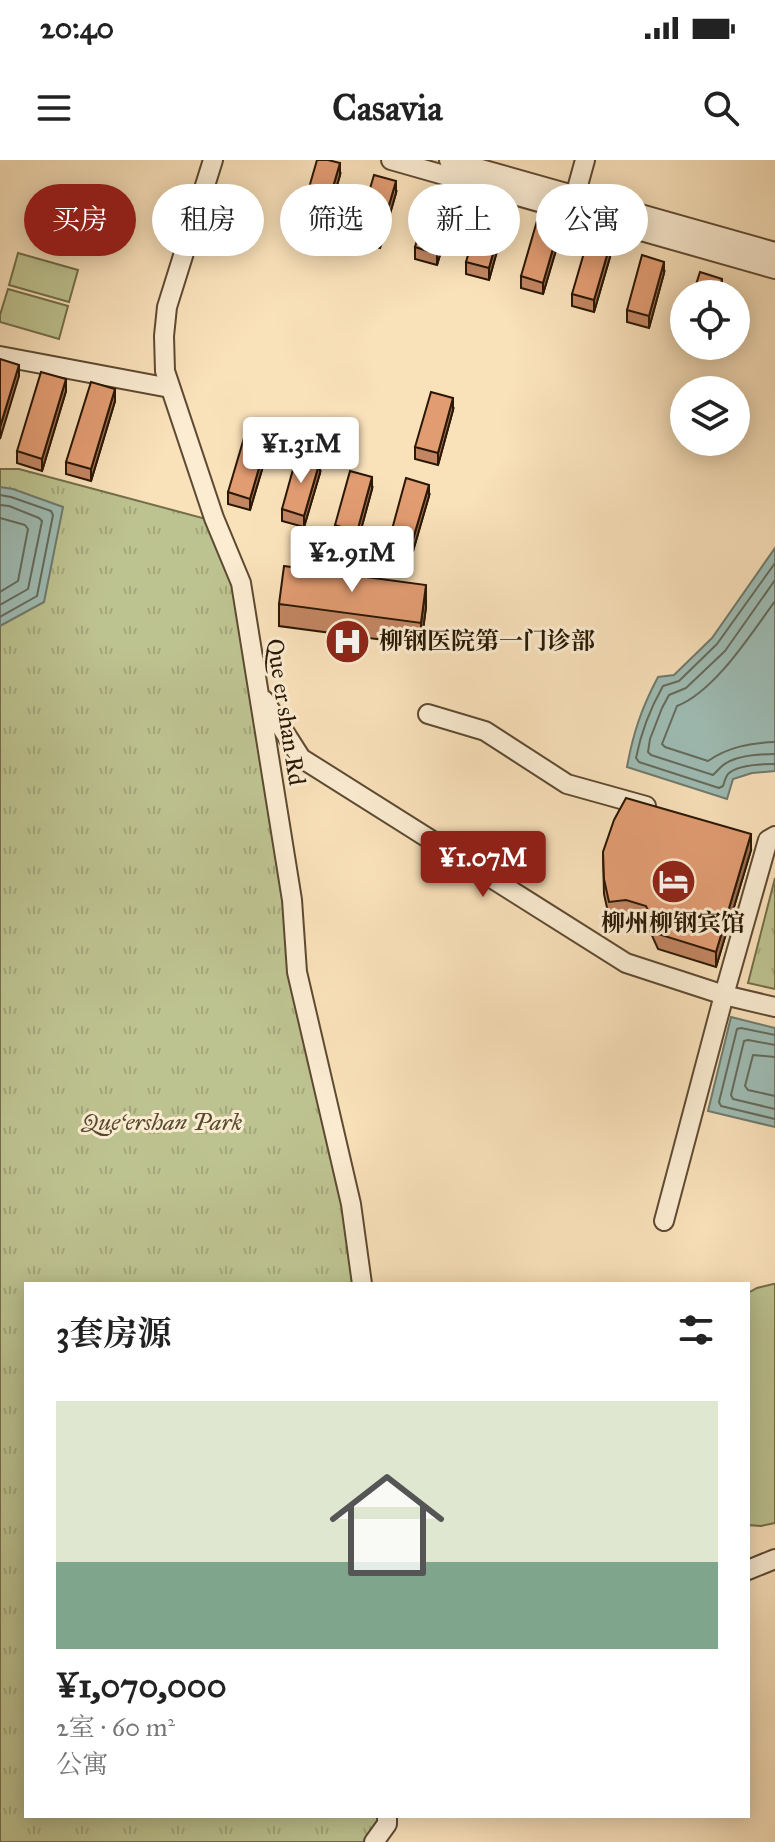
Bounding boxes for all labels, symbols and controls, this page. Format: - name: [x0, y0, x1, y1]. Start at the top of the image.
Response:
- text: 20:40: [40, 10, 114, 46]
- icon: menu: [32, 86, 76, 130]
- text: Casavia: [332, 86, 443, 130]
- icon: search: [699, 86, 743, 130]
- chip: 买房: [24, 184, 136, 256]
- chip: 租房: [152, 184, 264, 256]
- chip: 筛选: [280, 184, 392, 256]
- chip: 新上: [408, 184, 520, 256]
- chip: 公寓: [536, 184, 648, 256]
- map controls: [670, 280, 750, 456]
- button: locate: [670, 280, 750, 360]
- button: layers: [670, 376, 750, 456]
- pin: ¥1.31M: [236, 417, 366, 485]
- text: ¥1.31M: [261, 427, 341, 459]
- pin: ¥2.91M: [287, 526, 417, 594]
- text: ¥2.91M: [309, 536, 395, 568]
- hospital icon: 柳钢医院第一门诊部: [324, 617, 372, 665]
- place label: 柳钢医院第一门诊部: [379, 626, 595, 656]
- street label: Que er shan Rd: [260, 636, 312, 788]
- pin: ¥1.07M: [418, 831, 548, 899]
- text: ¥1.07M: [439, 841, 527, 873]
- hotel icon: 柳州柳钢宾馆: [649, 857, 697, 905]
- place label: 柳州柳钢宾馆: [601, 908, 745, 938]
- park label: Que‘ershan Park: [81, 1107, 242, 1137]
- icon: filters: [674, 1308, 718, 1352]
- text: 3套房源: [56, 1313, 172, 1354]
- icon: home: [315, 1453, 459, 1597]
- text: ¥1,070,000: [56, 1665, 226, 1706]
- text: 2室 · 60 m²: [56, 1711, 175, 1743]
- text: 公寓: [56, 1748, 108, 1780]

